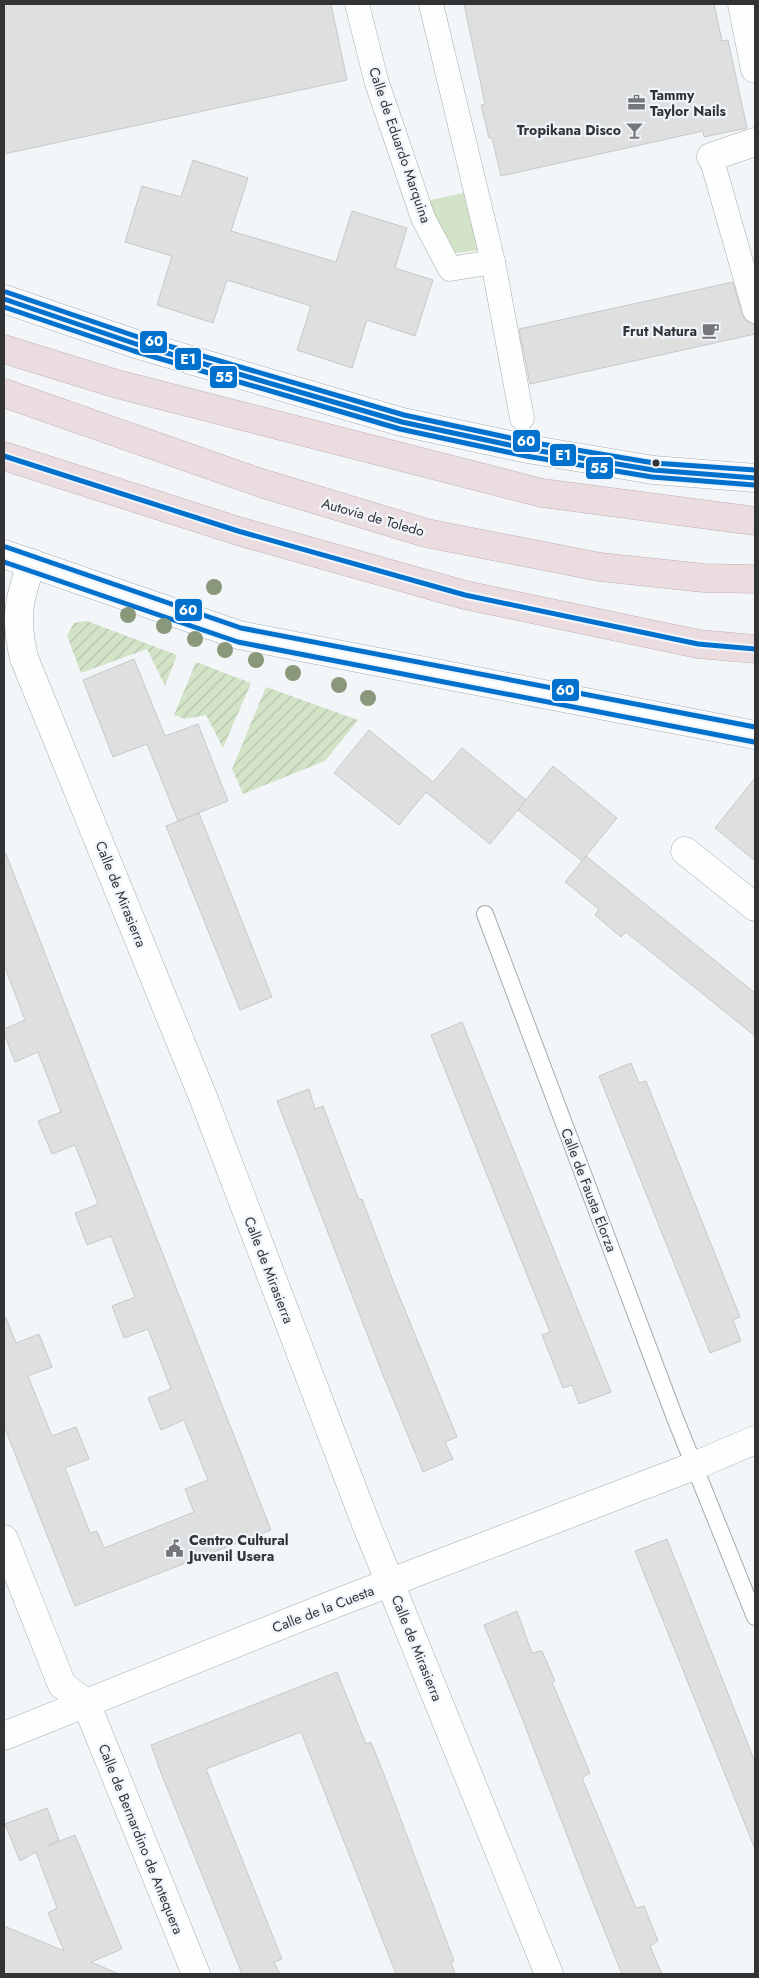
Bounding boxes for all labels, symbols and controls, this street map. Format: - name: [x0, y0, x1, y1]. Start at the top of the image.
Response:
- street label: Calle de Eduardo Marquina: [364, 64, 436, 226]
- place label: Tammy Taylor Nails: [650, 85, 727, 121]
- office icon: Tammy Taylor Nails: [626, 93, 646, 113]
- place label: Tropikana Disco: [517, 120, 621, 140]
- bar icon: Tropikana Disco: [625, 120, 645, 140]
- place label: Frut Natura: [623, 321, 697, 341]
- cafe icon: Frut Natura: [701, 321, 721, 341]
- line badge: 60: [139, 330, 168, 354]
- text: 60: [145, 331, 163, 351]
- line badge: E1: [174, 347, 202, 371]
- text: E1: [180, 349, 196, 369]
- line badge: 55: [209, 365, 238, 389]
- text: 55: [215, 367, 233, 387]
- line badge: 60: [512, 429, 541, 453]
- text: 60: [517, 431, 535, 451]
- line badge: E1: [549, 443, 577, 467]
- text: E1: [555, 445, 571, 465]
- line badge: 55: [585, 456, 614, 480]
- text: 55: [590, 458, 608, 478]
- unlabelled marker: [651, 458, 661, 468]
- street label: Autovía de Toledo: [319, 493, 427, 541]
- line badge: 60: [174, 598, 203, 622]
- text: 60: [179, 600, 197, 620]
- line badge: 60: [551, 678, 580, 702]
- text: 60: [556, 680, 574, 700]
- street label: Calle de Mirasierra: [91, 838, 151, 950]
- street label: Calle de Fausta Elorza: [556, 1125, 622, 1255]
- street label: Calle de Mirasierra: [239, 1214, 299, 1326]
- place label: Centro Cultural Juvenil Usera: [186, 1530, 289, 1566]
- public building icon: Centro Cultural Juvenil Usera: [165, 1538, 185, 1558]
- street label: Calle de la Cuesta: [269, 1580, 377, 1638]
- street label: Calle de Mirasierra: [387, 1592, 447, 1704]
- street label: Calle de Bernardino de Antequera: [94, 1741, 188, 1937]

